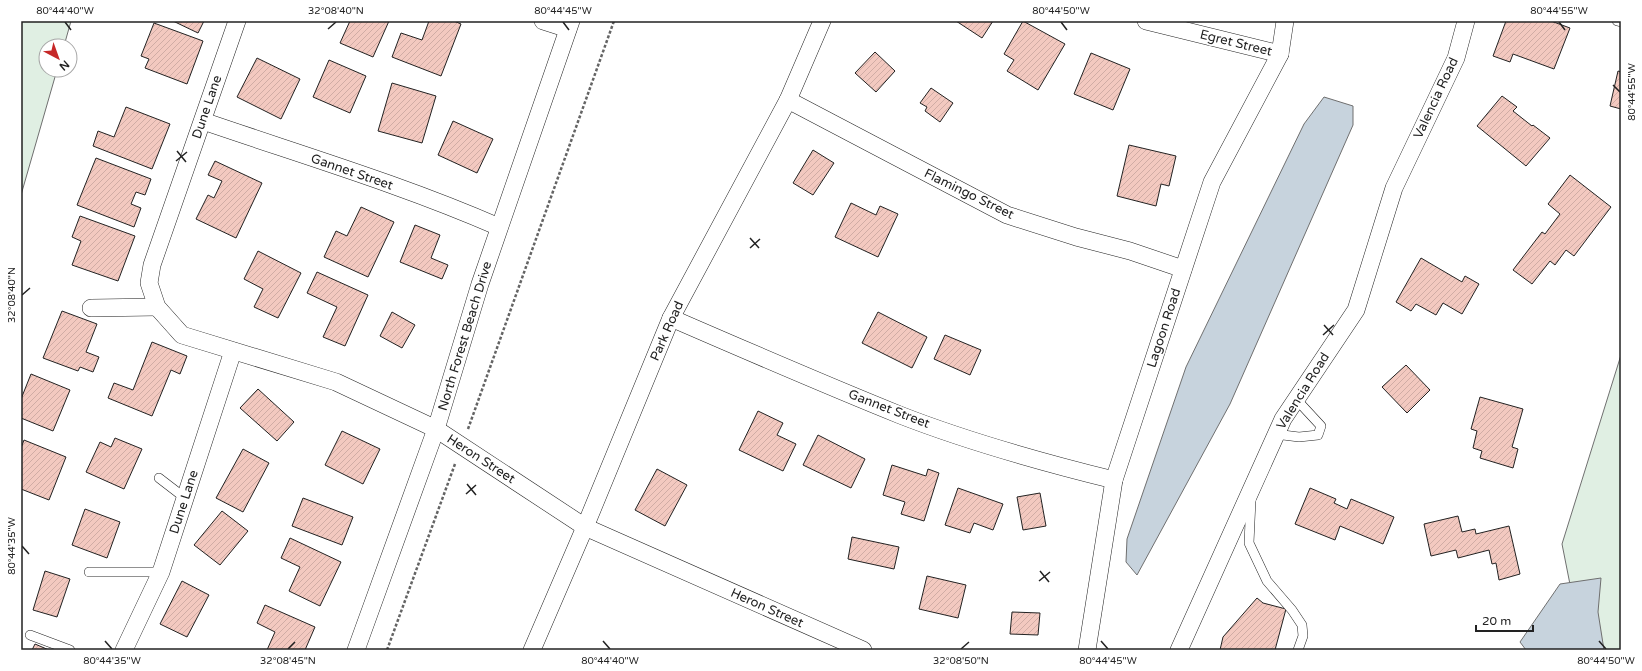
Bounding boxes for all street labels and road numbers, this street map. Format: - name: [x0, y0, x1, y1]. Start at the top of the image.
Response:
- street label: Egret Street: [1198, 26, 1274, 60]
- street label: Valencia Road: [1410, 55, 1462, 141]
- street label: Dune Lane: [189, 73, 225, 141]
- street label: Gannet Street: [309, 150, 395, 194]
- street label: Flamingo Street: [921, 165, 1017, 223]
- street label: North Forest Beach Drive: [435, 259, 495, 413]
- street label: Lagoon Road: [1144, 286, 1184, 370]
- street label: Park Road: [647, 299, 687, 363]
- street label: Valencia Road: [1273, 350, 1333, 432]
- street label: Gannet Street: [846, 386, 932, 432]
- street label: Heron Street: [444, 431, 518, 487]
- street label: Dune Lane: [166, 468, 202, 536]
- street label: Heron Street: [728, 585, 806, 631]

